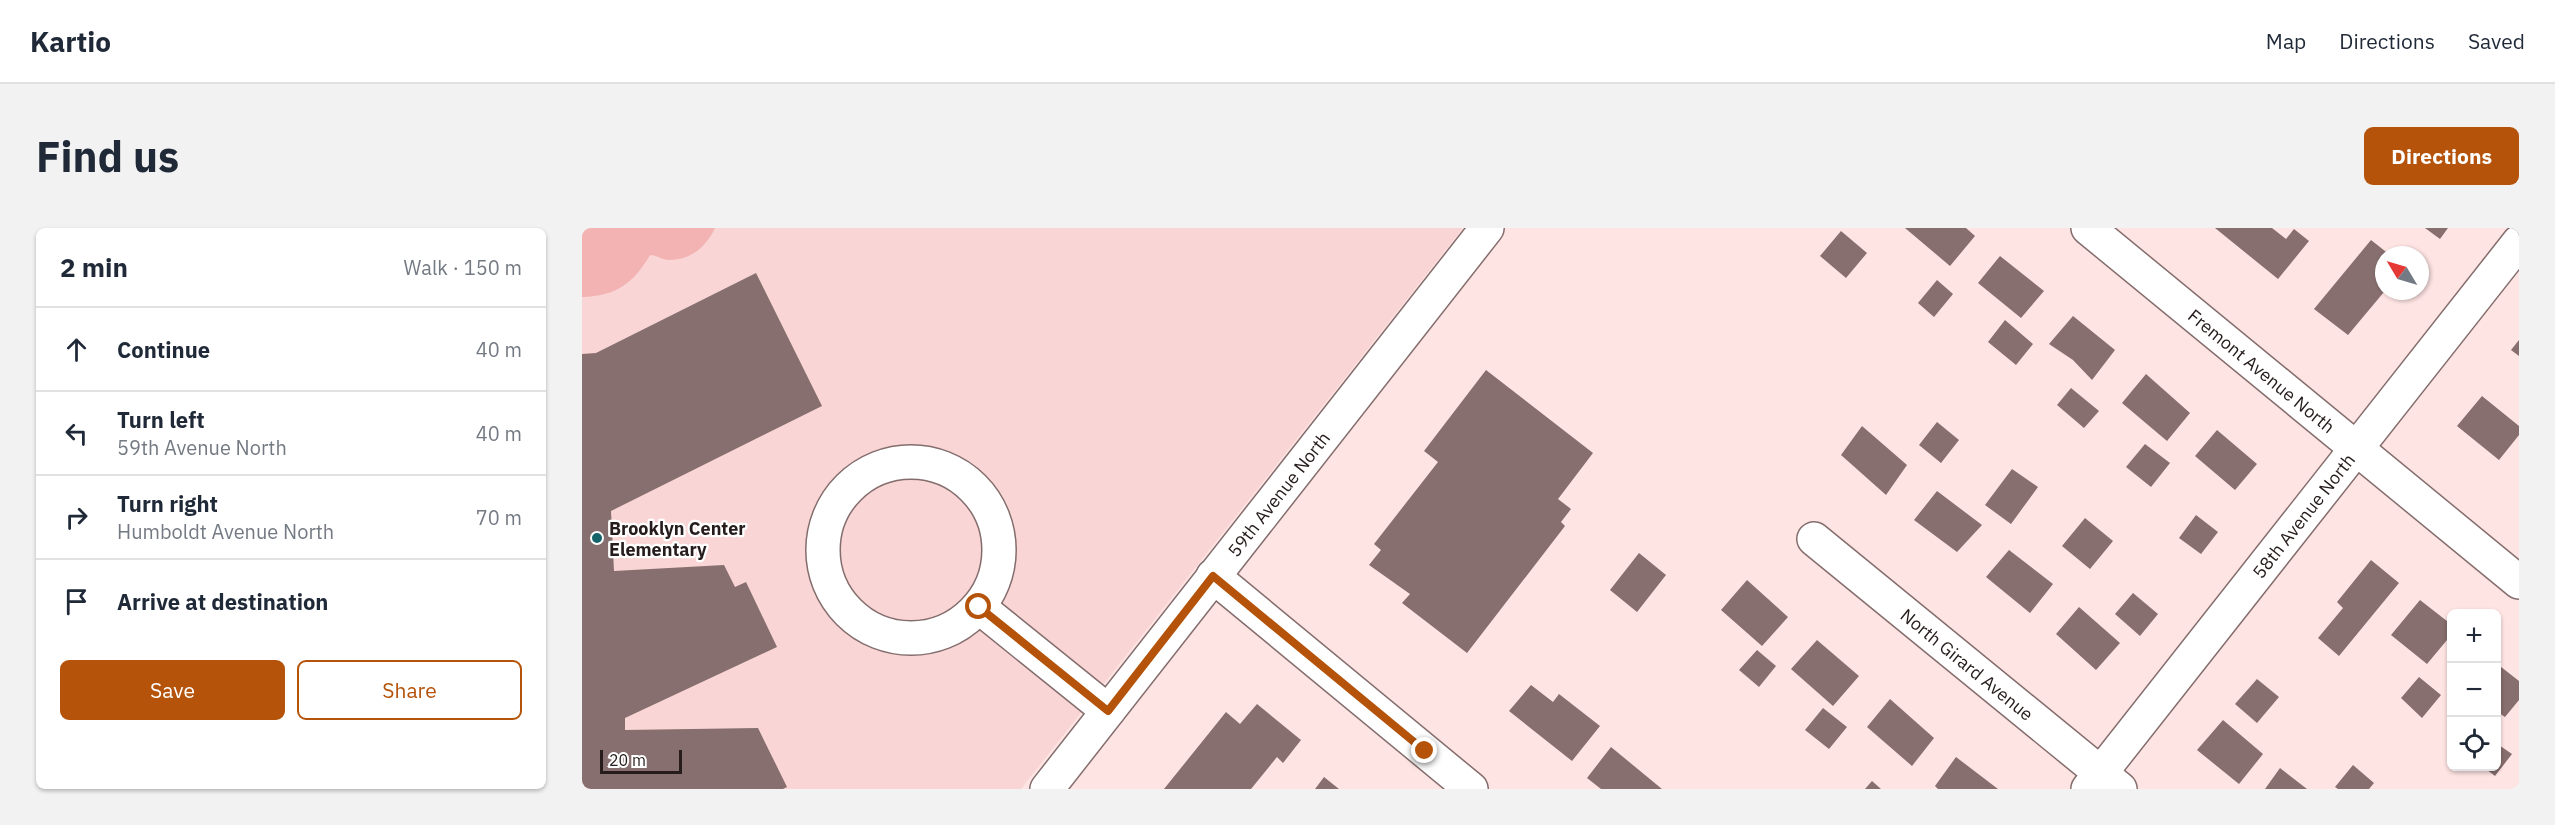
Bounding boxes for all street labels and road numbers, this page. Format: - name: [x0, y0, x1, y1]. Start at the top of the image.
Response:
- street label: Fremont Avenue North: [2184, 304, 2340, 438]
- street label: 59th Avenue North: [1222, 427, 1335, 561]
- street label: 58th Avenue North: [2247, 448, 2360, 583]
- street label: North Girard Avenue: [1896, 603, 2039, 725]

